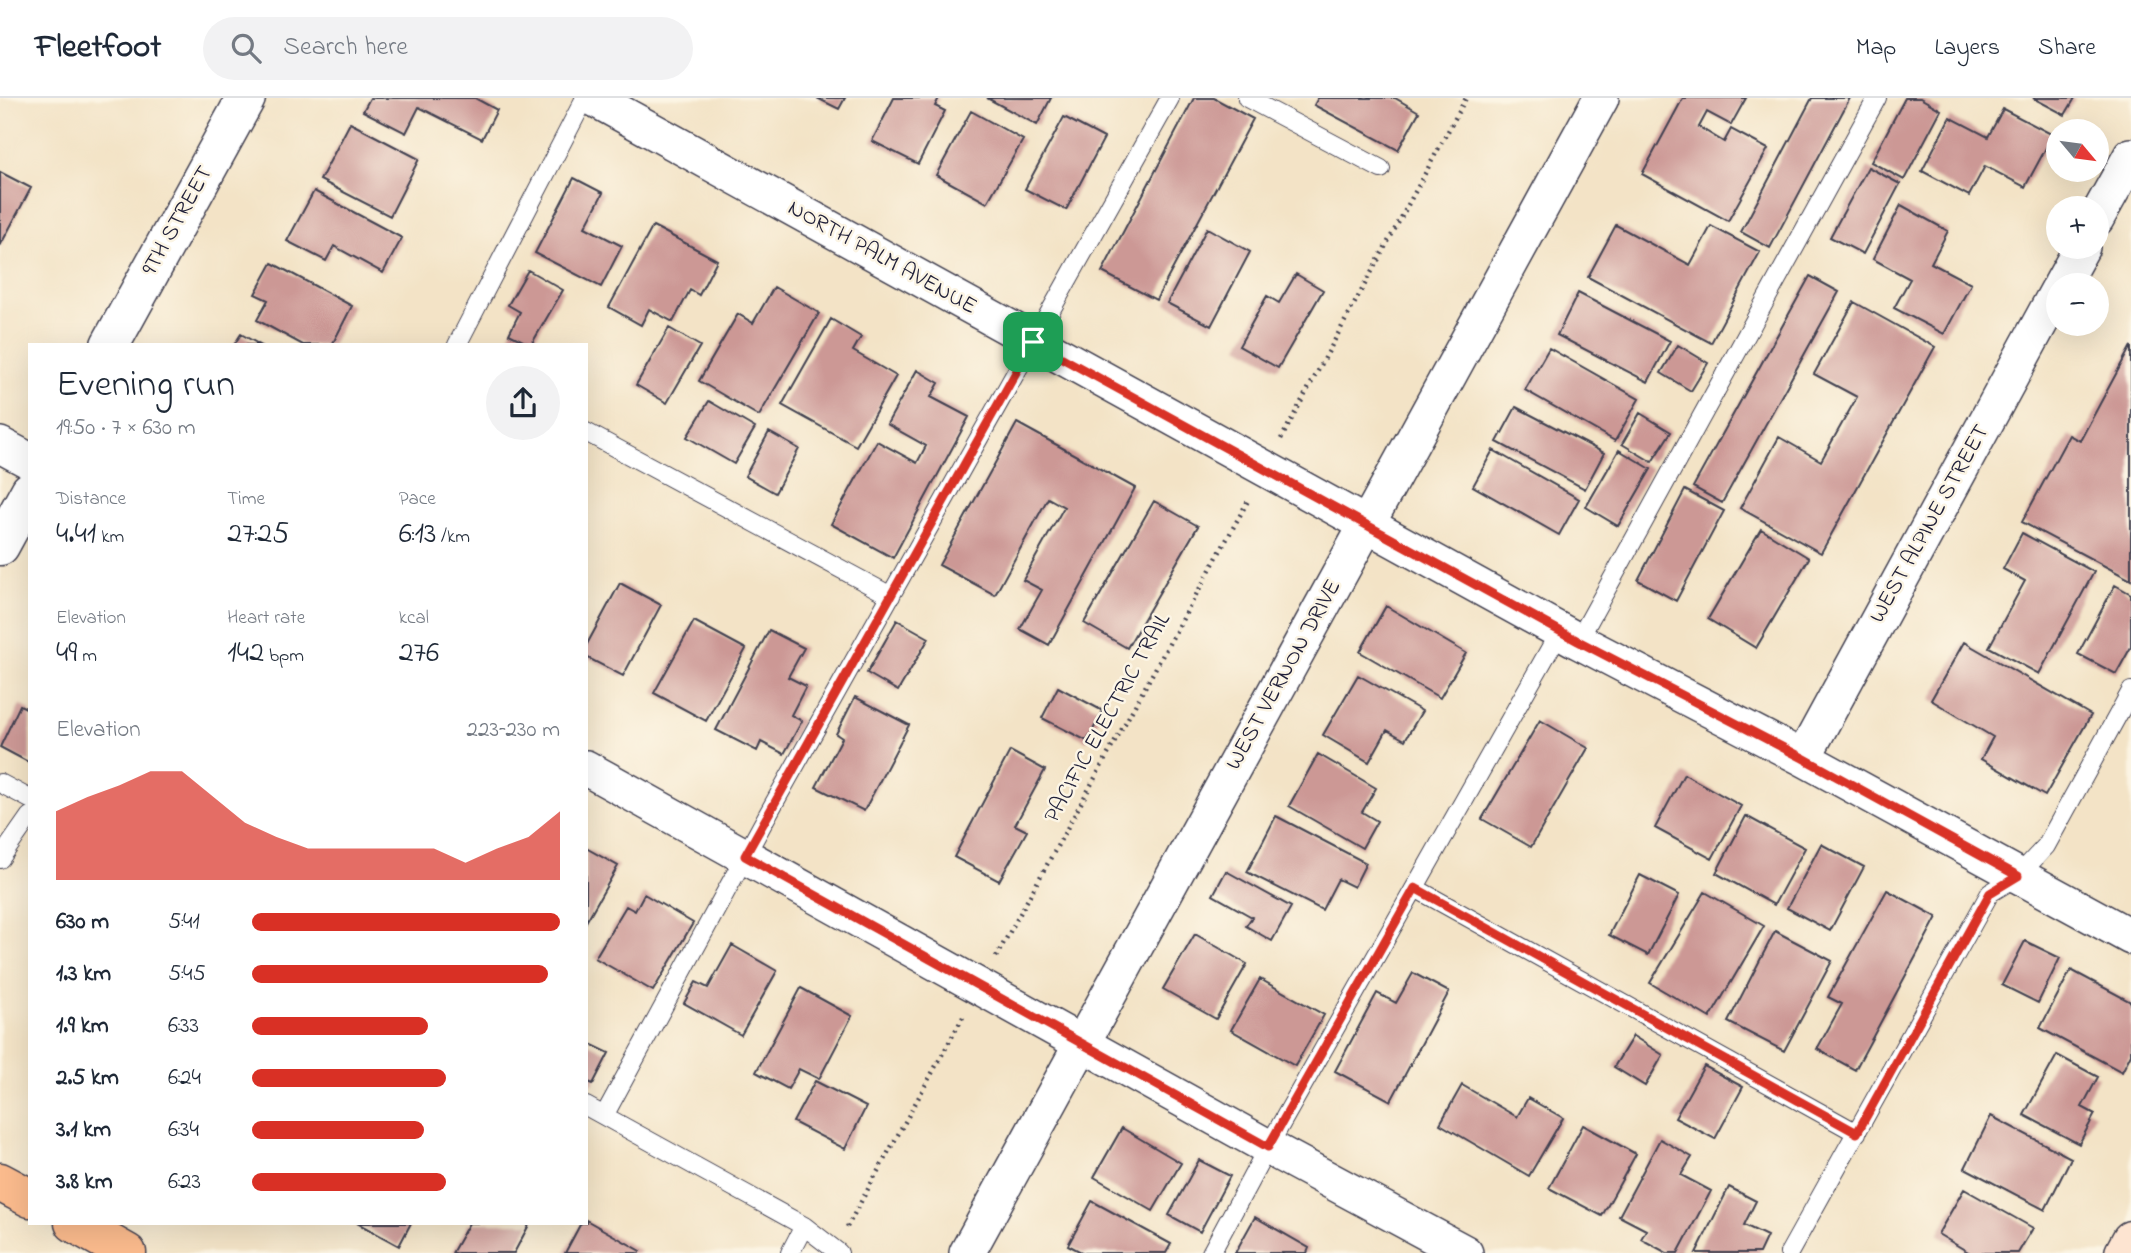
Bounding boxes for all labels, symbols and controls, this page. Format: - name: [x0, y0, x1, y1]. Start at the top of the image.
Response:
- search box: [203, 17, 693, 80]
- text: Fleetfoot: [35, 24, 161, 72]
- icon: search: [227, 29, 265, 67]
- text: Search here: [283, 29, 408, 67]
- text: Map: [1856, 31, 1896, 66]
- text: Layers: [1934, 31, 2000, 66]
- text: Share: [2038, 31, 2096, 66]
- north arrow: [2046, 119, 2109, 182]
- map controls: [2046, 119, 2109, 336]
- street label: 9TH STREET: [134, 160, 222, 282]
- street label: NORTH PALM AVENUE: [782, 192, 982, 324]
- button: +: [2046, 196, 2109, 259]
- button: −: [2046, 273, 2109, 336]
- pin: [1003, 312, 1063, 372]
- icon: arrive: [1014, 323, 1052, 361]
- text: Evening run: [56, 358, 235, 414]
- button: share: [486, 366, 560, 440]
- text: 19:50 · 7 × 630 m: [56, 412, 196, 445]
- street label: WEST ALPINE STREET: [1862, 419, 1998, 629]
- text: Distance: [56, 486, 126, 513]
- text: Time: [227, 486, 265, 513]
- text: Pace: [399, 486, 436, 513]
- text: 4.41: [56, 513, 96, 557]
- text: 27:25: [227, 513, 289, 557]
- text: 6:13: [399, 513, 436, 557]
- text: km: [96, 524, 124, 551]
- text: /km: [436, 524, 470, 551]
- street label: WEST VERNON DRIVE: [1218, 574, 1350, 776]
- text: Elevation: [56, 605, 126, 632]
- text: Heart rate: [227, 605, 305, 632]
- text: kcal: [399, 605, 429, 632]
- street label: PACIFIC ELECTRIC TRAIL: [1036, 607, 1180, 829]
- text: 49: [56, 632, 77, 676]
- text: 142: [227, 632, 264, 676]
- text: 276: [399, 632, 439, 676]
- text: m: [77, 643, 97, 670]
- text: bpm: [264, 643, 304, 670]
- text: Elevation: [56, 714, 141, 747]
- text: 223–230 m: [467, 714, 560, 747]
- text: 630 m: [56, 906, 109, 939]
- text: 5:41: [168, 906, 200, 939]
- text: 1.3 km: [56, 958, 111, 991]
- text: 5:45: [168, 958, 206, 991]
- text: 1.9 km: [56, 1010, 109, 1043]
- text: 6:33: [168, 1010, 199, 1043]
- text: 2.5 km: [56, 1062, 119, 1095]
- text: 6:24: [168, 1062, 201, 1095]
- text: 3.1 km: [56, 1114, 111, 1147]
- text: 6:34: [168, 1114, 199, 1147]
- text: 3.8 km: [56, 1166, 113, 1199]
- text: 6:23: [168, 1166, 201, 1199]

